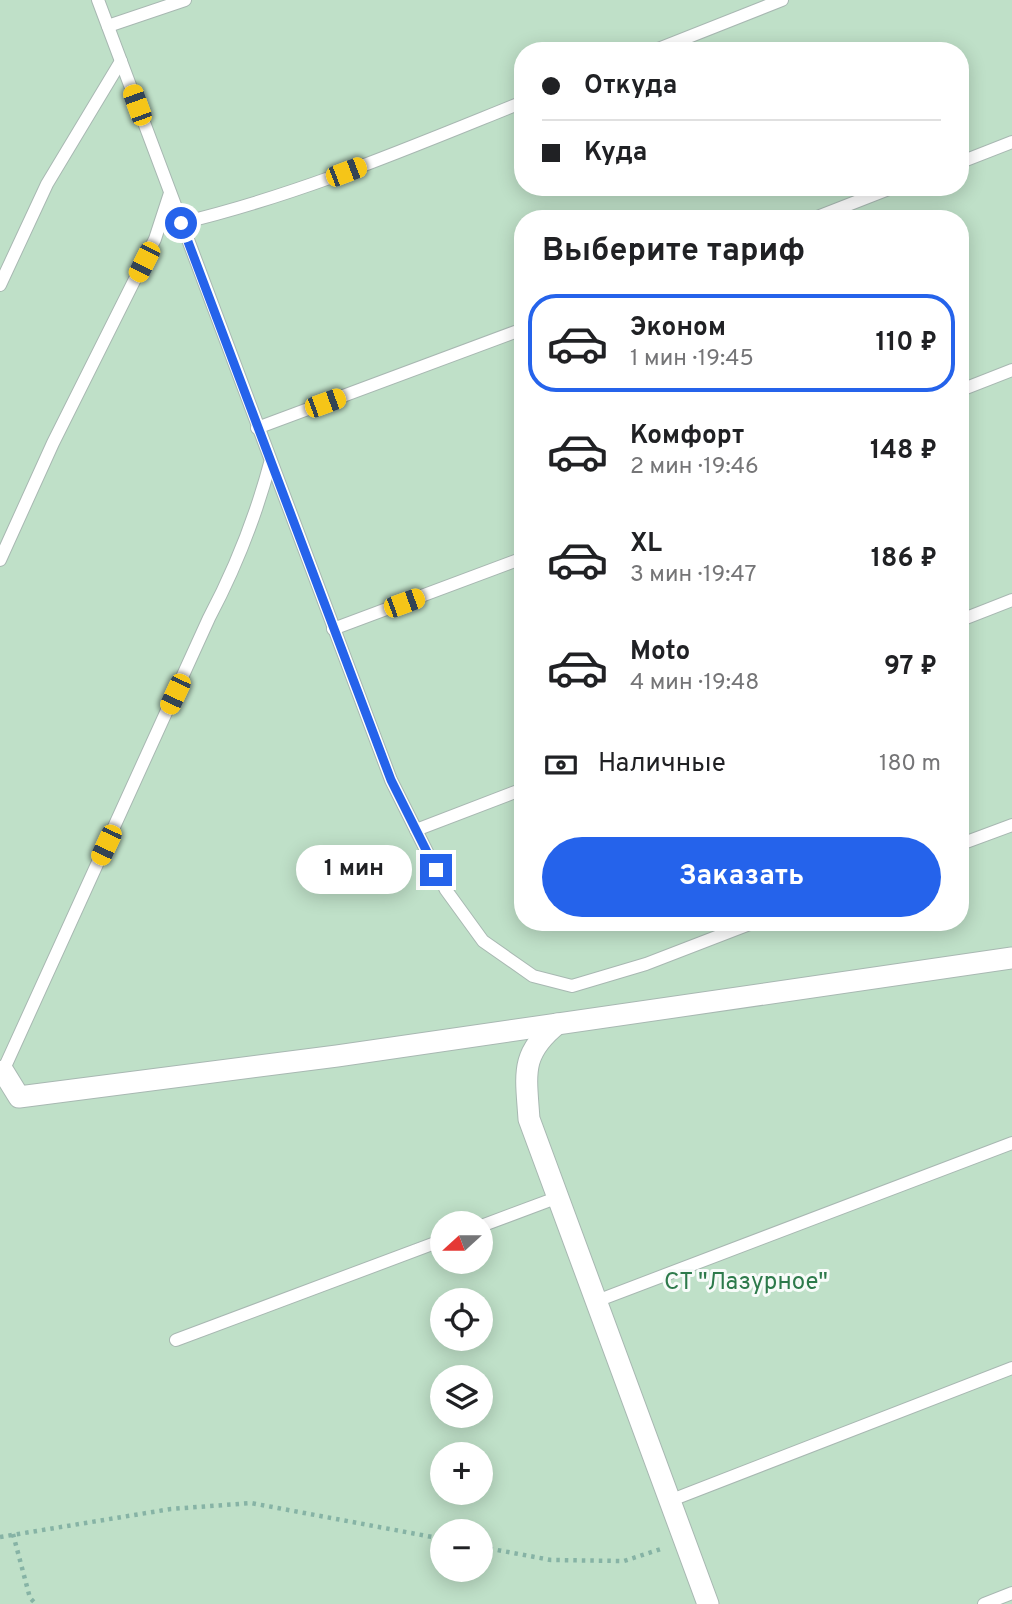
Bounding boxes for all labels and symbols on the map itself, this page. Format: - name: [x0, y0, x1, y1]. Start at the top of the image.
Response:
- car: [120, 82, 155, 128]
- car: [323, 155, 370, 189]
- route start: [165, 207, 197, 239]
- car: [126, 239, 163, 285]
- car: [302, 386, 349, 420]
- car: [381, 586, 428, 620]
- car: [157, 671, 194, 717]
- car: [88, 822, 125, 868]
- callout: 1 мин: [296, 846, 412, 894]
- route end: [420, 854, 452, 886]
- north arrow: [430, 1211, 494, 1274]
- park label: СТ "Лазурное": [664, 1268, 828, 1298]

